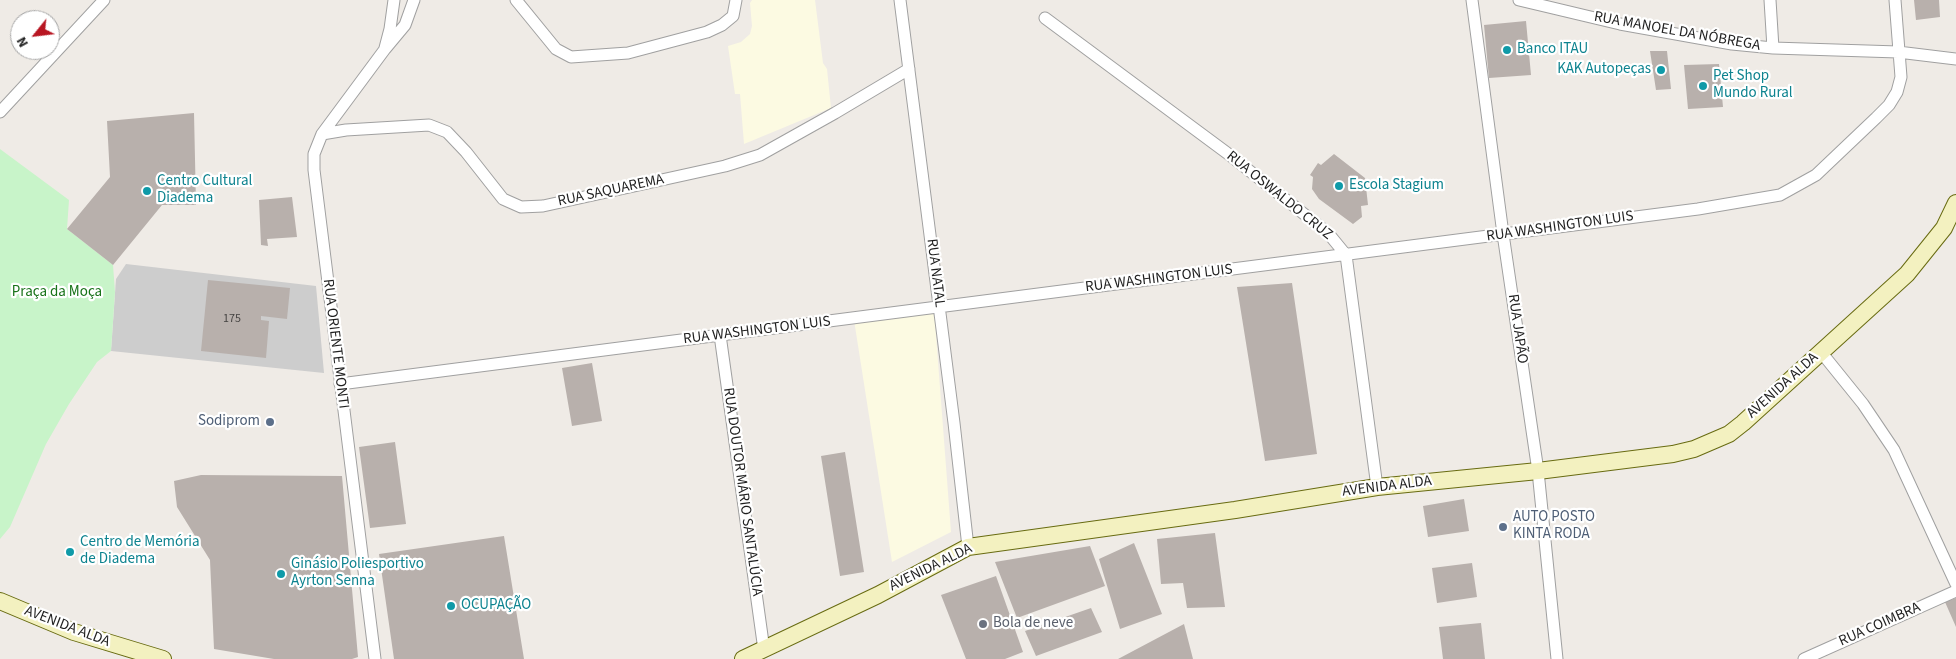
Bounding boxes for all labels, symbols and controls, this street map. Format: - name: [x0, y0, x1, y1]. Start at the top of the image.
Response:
- street label: RUA MANOEL DA NÓBREGA: [1592, 9, 1762, 55]
- north arrow: [10, 10, 60, 60]
- text: N: [12, 33, 34, 51]
- place label: Banco ITAU: [1517, 41, 1588, 59]
- marker: Banco ITAU: [1501, 44, 1513, 56]
- place label: KAK Autopeças: [1557, 61, 1651, 79]
- marker: KAK Autopeças: [1655, 64, 1667, 76]
- place label: Pet Shop Mundo Rural: [1713, 68, 1793, 103]
- marker: Pet Shop Mundo Rural: [1697, 80, 1709, 92]
- street label: RUA OSWALDO CRUZ: [1222, 148, 1336, 244]
- street label: RUA SAQUAREMA: [556, 171, 666, 211]
- place label: Centro Cultural Diadema: [157, 173, 252, 208]
- place label: Escola Stagium: [1349, 177, 1444, 195]
- marker: Escola Stagium: [1333, 180, 1345, 192]
- marker: Centro Cultural Diadema: [141, 185, 153, 197]
- street label: RUA WASHINGTON LUIS: [1485, 208, 1635, 246]
- street label: RUA NATAL: [922, 238, 948, 308]
- street label: RUA WASHINGTON LUIS: [1084, 261, 1234, 297]
- street label: RUA ORIENTE MONTI: [318, 278, 352, 410]
- park label: Praça da Moça: [12, 284, 102, 302]
- street label: RUA JAPÃO: [1503, 293, 1531, 365]
- house number: 175: [223, 312, 241, 326]
- street label: RUA WASHINGTON LUIS: [682, 313, 832, 349]
- street label: AVENIDA ALDA: [1744, 349, 1822, 423]
- street label: RUA DOUTOR MÁRIO SANTALÚCIA: [718, 387, 766, 597]
- place label: Sodiprom: [198, 413, 260, 431]
- marker: Sodiprom: [264, 416, 276, 428]
- street label: AVENIDA ALDA: [1341, 473, 1433, 501]
- place label: AUTO POSTO KINTA RODA: [1513, 509, 1595, 544]
- marker: AUTO POSTO KINTA RODA: [1497, 521, 1509, 533]
- place label: Centro de Memória de Diadema: [80, 534, 200, 569]
- street label: AVENIDA ALDA: [887, 540, 975, 596]
- marker: Centro de Memória de Diadema: [64, 546, 76, 558]
- place label: Ginásio Poliesportivo Ayrton Senna: [291, 556, 424, 591]
- marker: Ginásio Poliesportivo Ayrton Senna: [275, 568, 287, 580]
- place label: OCUPAÇÃO: [461, 597, 531, 615]
- street label: RUA COIMBRA: [1836, 599, 1924, 651]
- marker: OCUPAÇÃO: [445, 600, 457, 612]
- street label: AVENIDA ALDA: [22, 602, 112, 652]
- place label: Bola de neve: [993, 615, 1073, 633]
- marker: Bola de neve: [977, 618, 989, 630]

